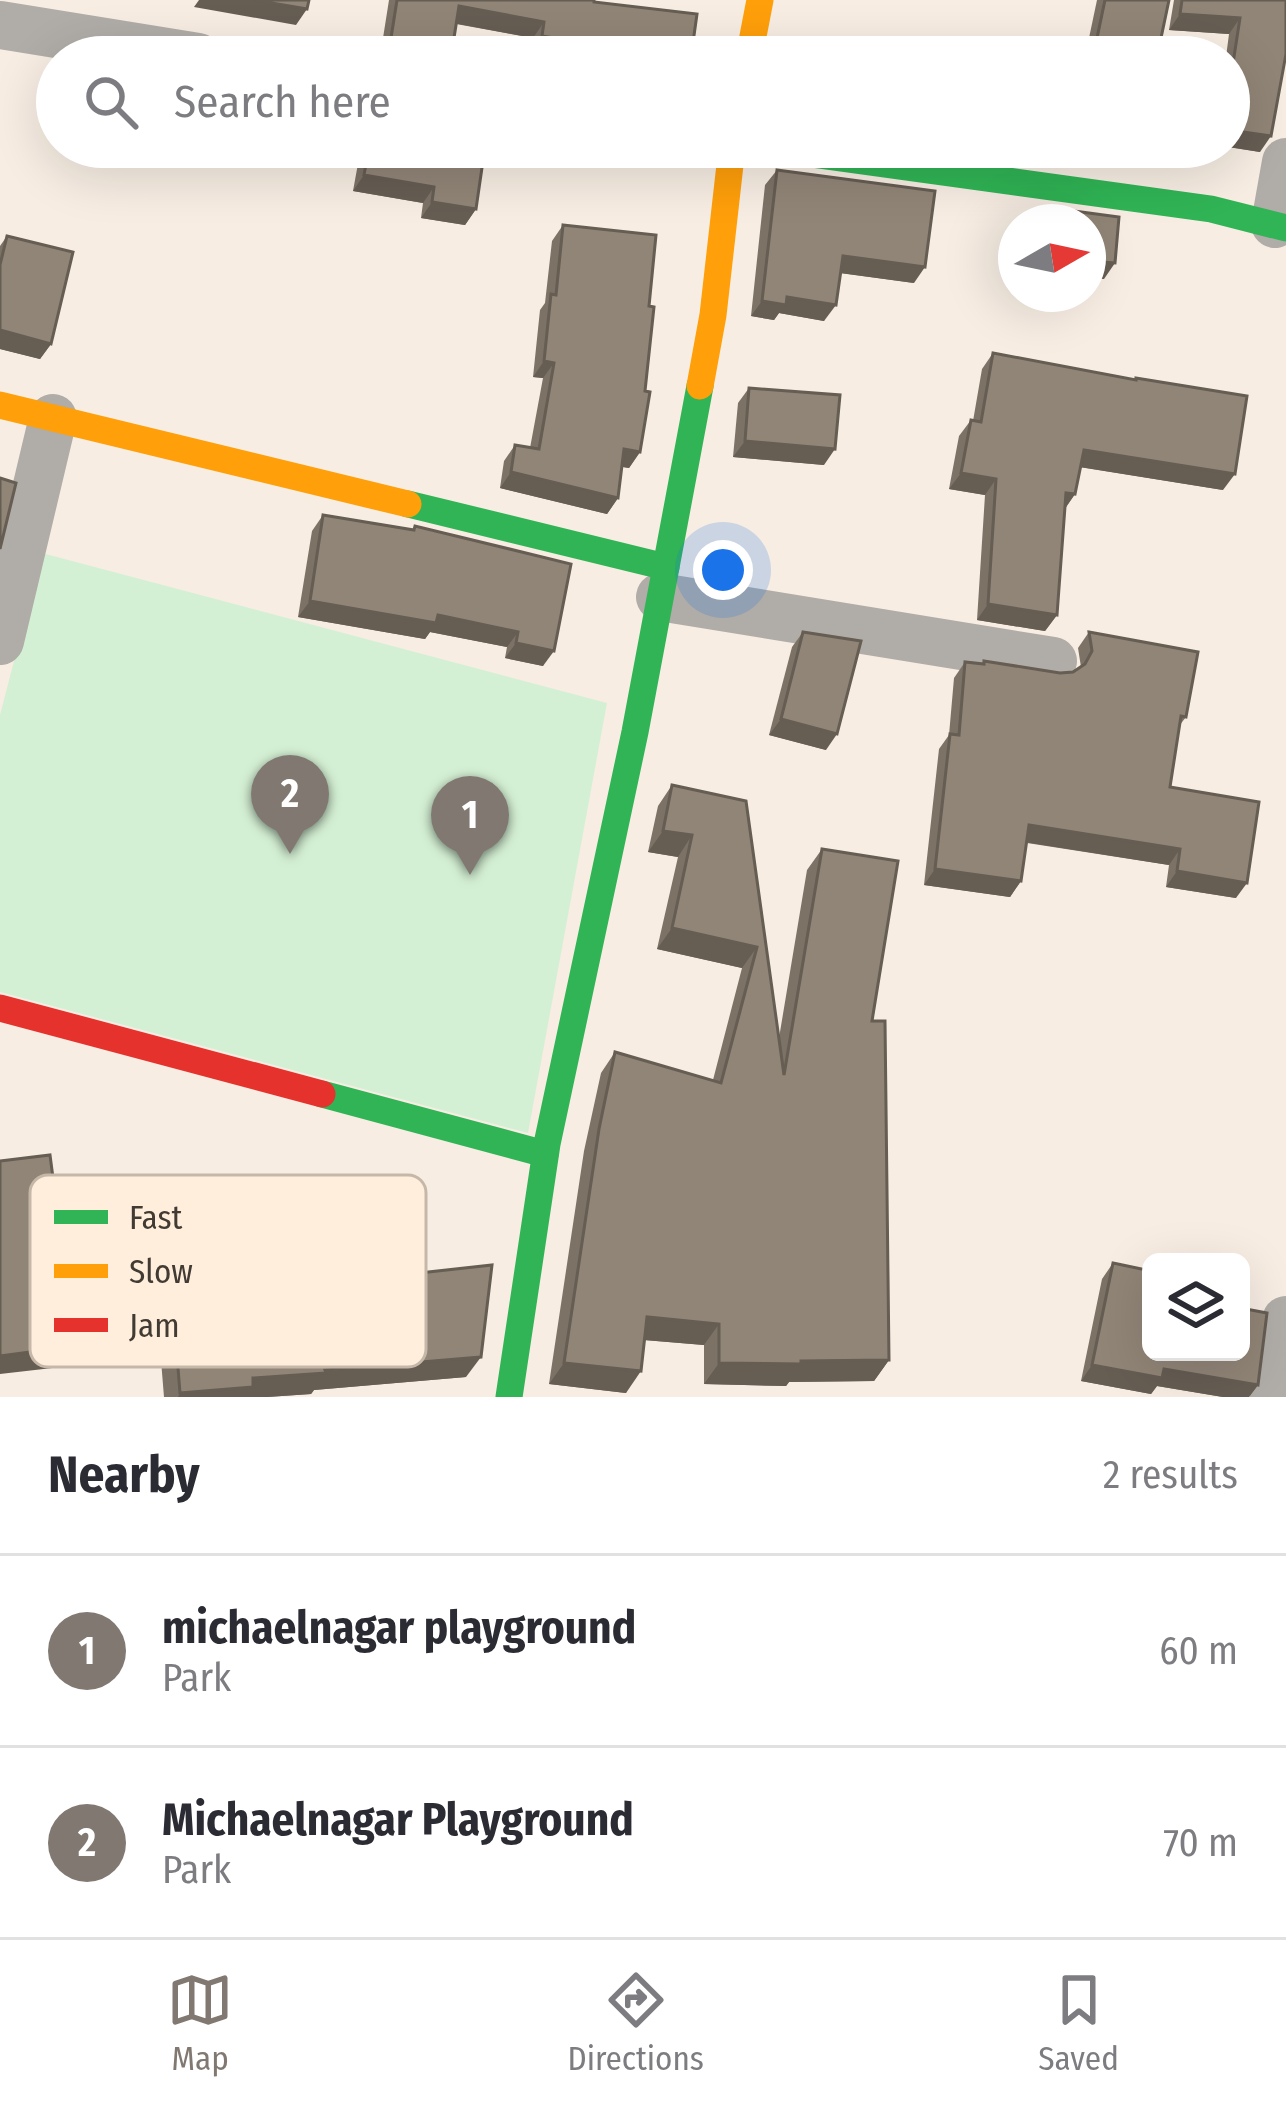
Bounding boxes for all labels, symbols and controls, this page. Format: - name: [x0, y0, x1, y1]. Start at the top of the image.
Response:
- search box: [36, 36, 1250, 168]
- icon: search: [78, 69, 144, 135]
- text: Search here: [174, 75, 391, 129]
- north arrow: [998, 204, 1106, 312]
- your location: [693, 540, 753, 600]
- pin: 2: [251, 755, 329, 854]
- pin: 1: [431, 776, 509, 875]
- legend: [30, 1175, 426, 1367]
- text: Fast: [129, 1198, 183, 1238]
- text: Slow: [129, 1252, 193, 1292]
- map controls: [1142, 1253, 1250, 1361]
- button: layers: [1142, 1253, 1250, 1361]
- text: Jam: [129, 1306, 180, 1346]
- text: Nearby: [48, 1444, 200, 1506]
- text: 2 results: [1103, 1452, 1238, 1498]
- text: michaelnagar playground: [162, 1601, 636, 1655]
- text: 1: [79, 1628, 95, 1674]
- text: 60 m: [1159, 1628, 1238, 1674]
- text: Park: [162, 1655, 231, 1701]
- text: Michaelnagar Playground: [162, 1793, 634, 1847]
- text: 2: [78, 1820, 96, 1866]
- text: 70 m: [1163, 1820, 1238, 1866]
- text: Park: [162, 1847, 231, 1893]
- tab: Map: [167, 1967, 233, 2079]
- tab: Directions: [567, 1967, 704, 2079]
- tab: Saved: [1038, 1967, 1119, 2079]

